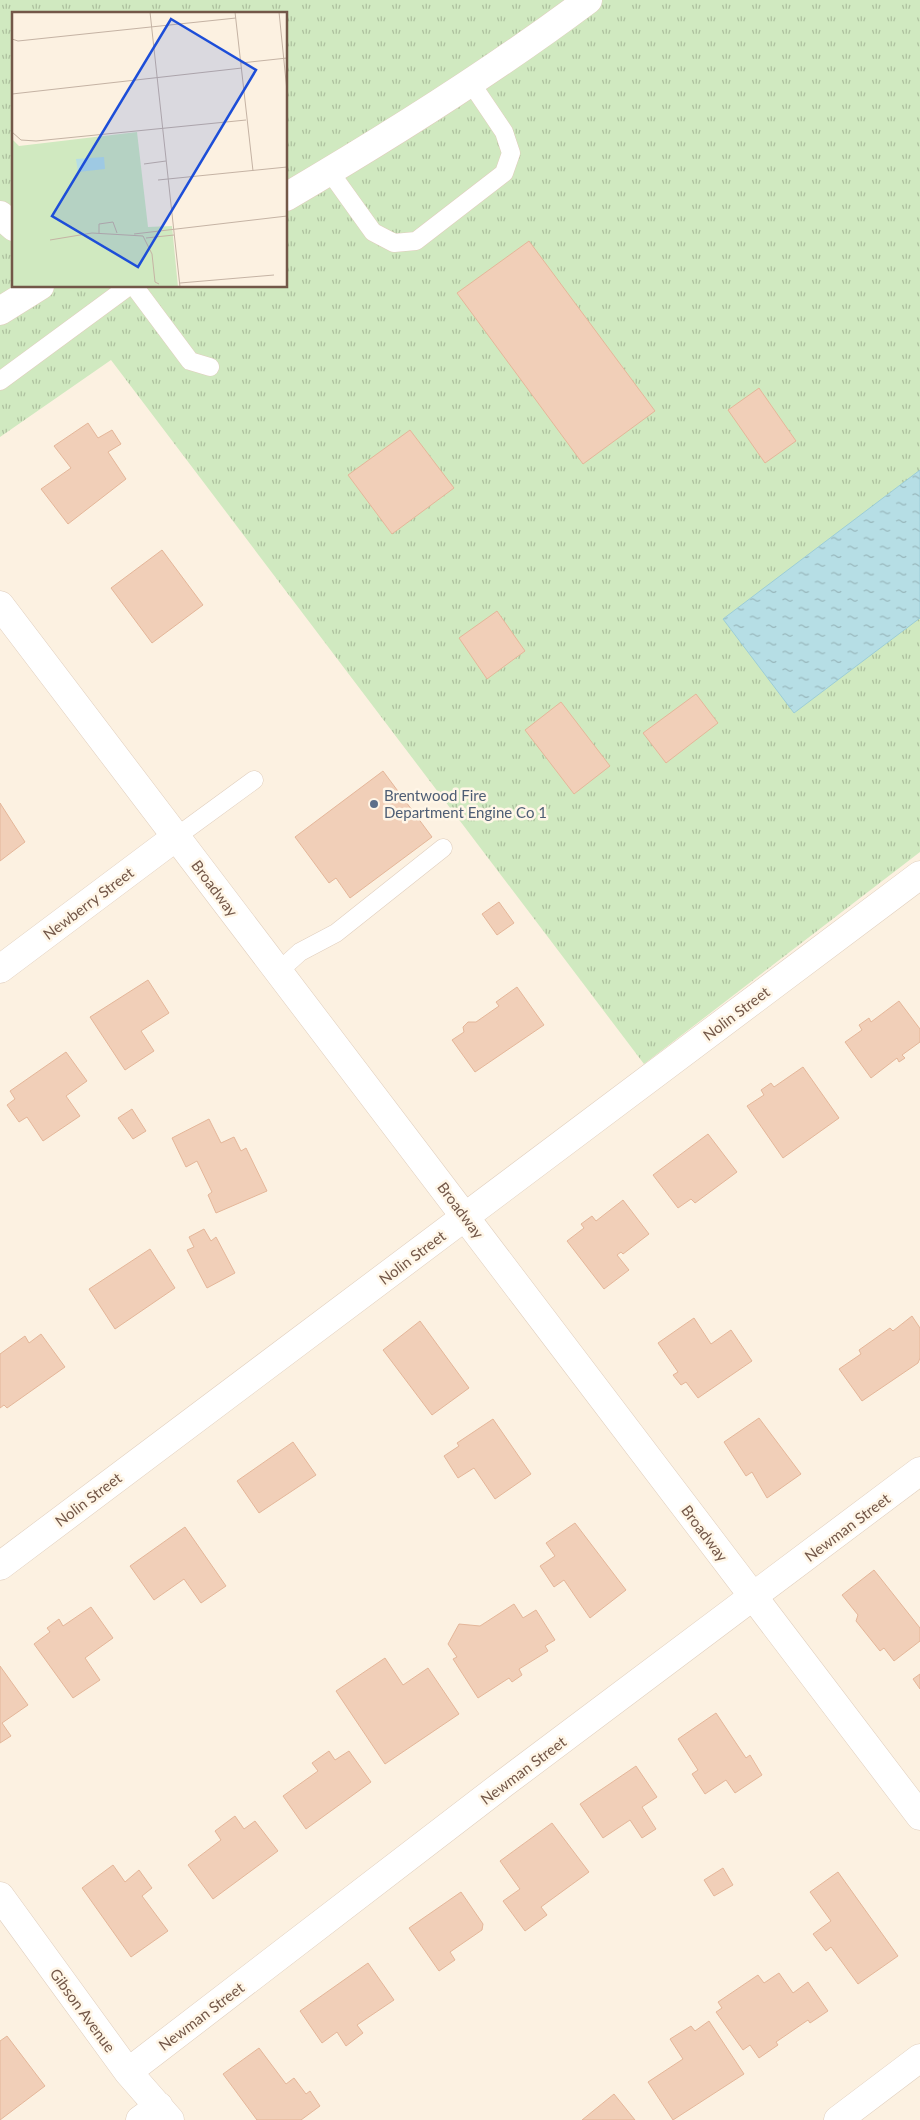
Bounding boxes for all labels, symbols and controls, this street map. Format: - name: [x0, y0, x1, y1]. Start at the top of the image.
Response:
- inset map: [12, 12, 288, 288]
- place label: Brentwood Fire Department Engine Co 1: [384, 786, 547, 821]
- marker: Brentwood Fire Department Engine Co 1: [368, 798, 380, 810]
- street label: Broadway: [188, 856, 242, 920]
- street label: Newberry Street: [39, 863, 137, 943]
- street label: Nolin Street: [699, 982, 773, 1044]
- street label: Broadway: [434, 1178, 488, 1242]
- street label: Nolin Street: [375, 1226, 449, 1288]
- street label: Nolin Street: [51, 1468, 125, 1530]
- street label: Newman Street: [801, 1489, 894, 1565]
- street label: Broadway: [678, 1501, 732, 1565]
- street label: Newman Street: [477, 1732, 570, 1808]
- street label: Gibson Avenue: [47, 1965, 119, 2056]
- street label: Newman Street: [155, 1978, 248, 2054]

